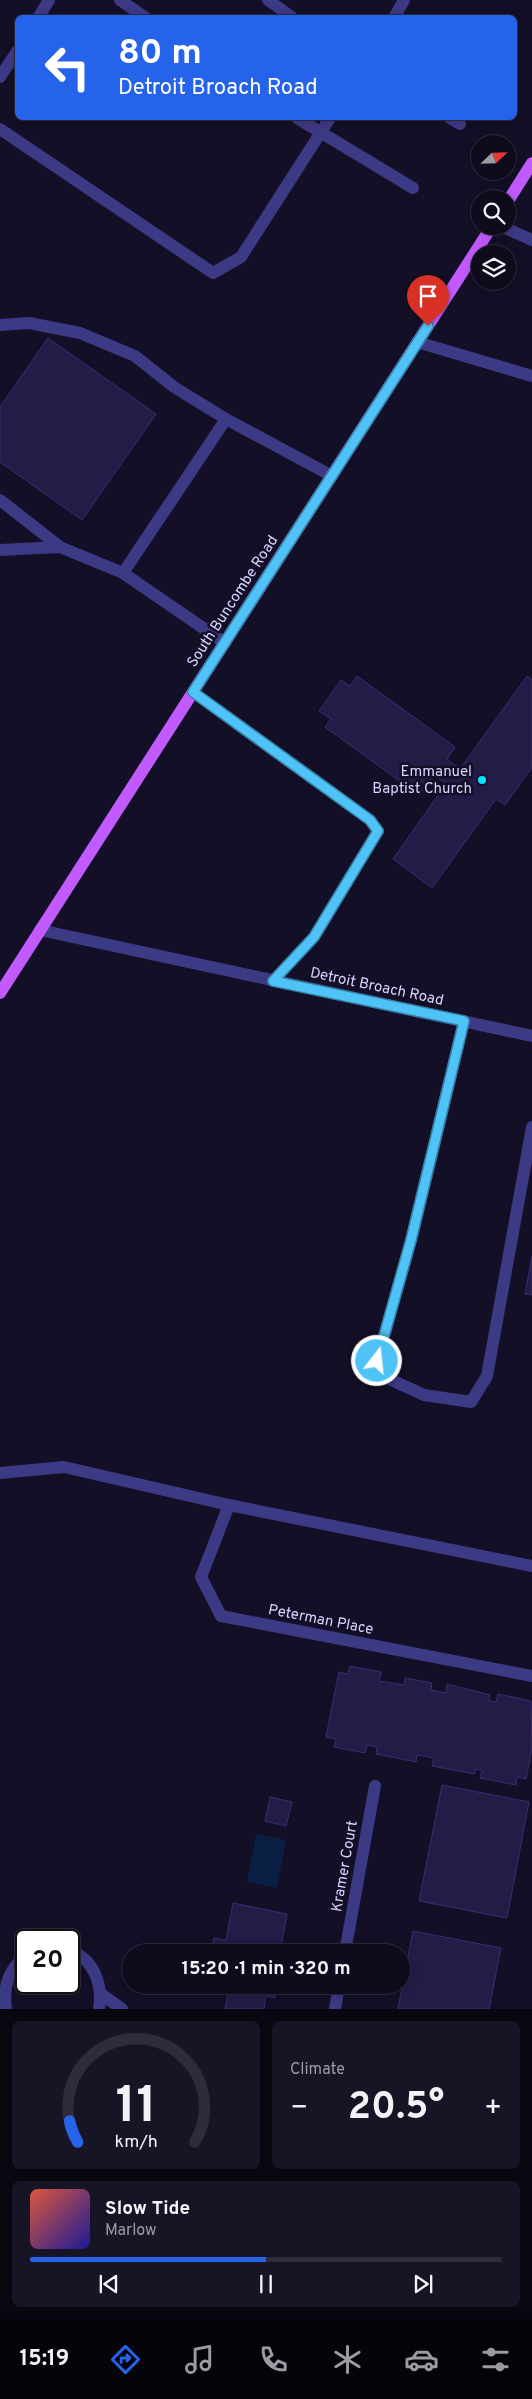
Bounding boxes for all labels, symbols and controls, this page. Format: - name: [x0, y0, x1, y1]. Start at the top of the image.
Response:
- text: 80 m: [118, 32, 202, 76]
- icon: left: [35, 35, 100, 100]
- text: Detroit Broach Road: [118, 75, 318, 102]
- north arrow: [471, 135, 516, 180]
- map controls: [471, 135, 516, 290]
- button: search: [471, 190, 516, 235]
- button: layers: [471, 245, 516, 290]
- pin: [407, 275, 449, 326]
- icon: arrive: [414, 282, 442, 310]
- street label: South Buncombe Road: [183, 532, 283, 671]
- place label: Emmanuel Baptist Church: [372, 763, 472, 799]
- marker: Emmanuel Baptist Church: [476, 774, 488, 786]
- street label: Detroit Broach Road: [308, 964, 445, 1011]
- position arrow: [350, 1334, 402, 1386]
- street label: Peterman Place: [266, 1601, 375, 1640]
- street label: Kramer Court: [328, 1819, 363, 1913]
- speed limit sign: 20: [15, 1929, 80, 1994]
- text: 15:20 · 1 min · 320 m: [181, 1957, 351, 1981]
- text: Climate: [290, 2060, 345, 2080]
- text: 11: [115, 2075, 157, 2141]
- text: 20.5°: [348, 2084, 444, 2133]
- text: −: [290, 2091, 308, 2127]
- text: +: [484, 2091, 502, 2127]
- text: km/h: [114, 2131, 158, 2154]
- text: Slow Tide: [105, 2197, 190, 2221]
- text: Marlow: [105, 2221, 157, 2241]
- icon: previous: [95, 2270, 123, 2298]
- icon: pause: [252, 2270, 280, 2298]
- icon: next: [409, 2270, 437, 2298]
- icon: directions: [108, 2342, 143, 2377]
- icon: music: [182, 2342, 217, 2377]
- icon: phone: [256, 2342, 291, 2377]
- icon: climate: [330, 2342, 365, 2377]
- icon: car: [404, 2342, 439, 2377]
- icon: filters: [478, 2342, 513, 2377]
- text: 15:19: [19, 2346, 69, 2373]

